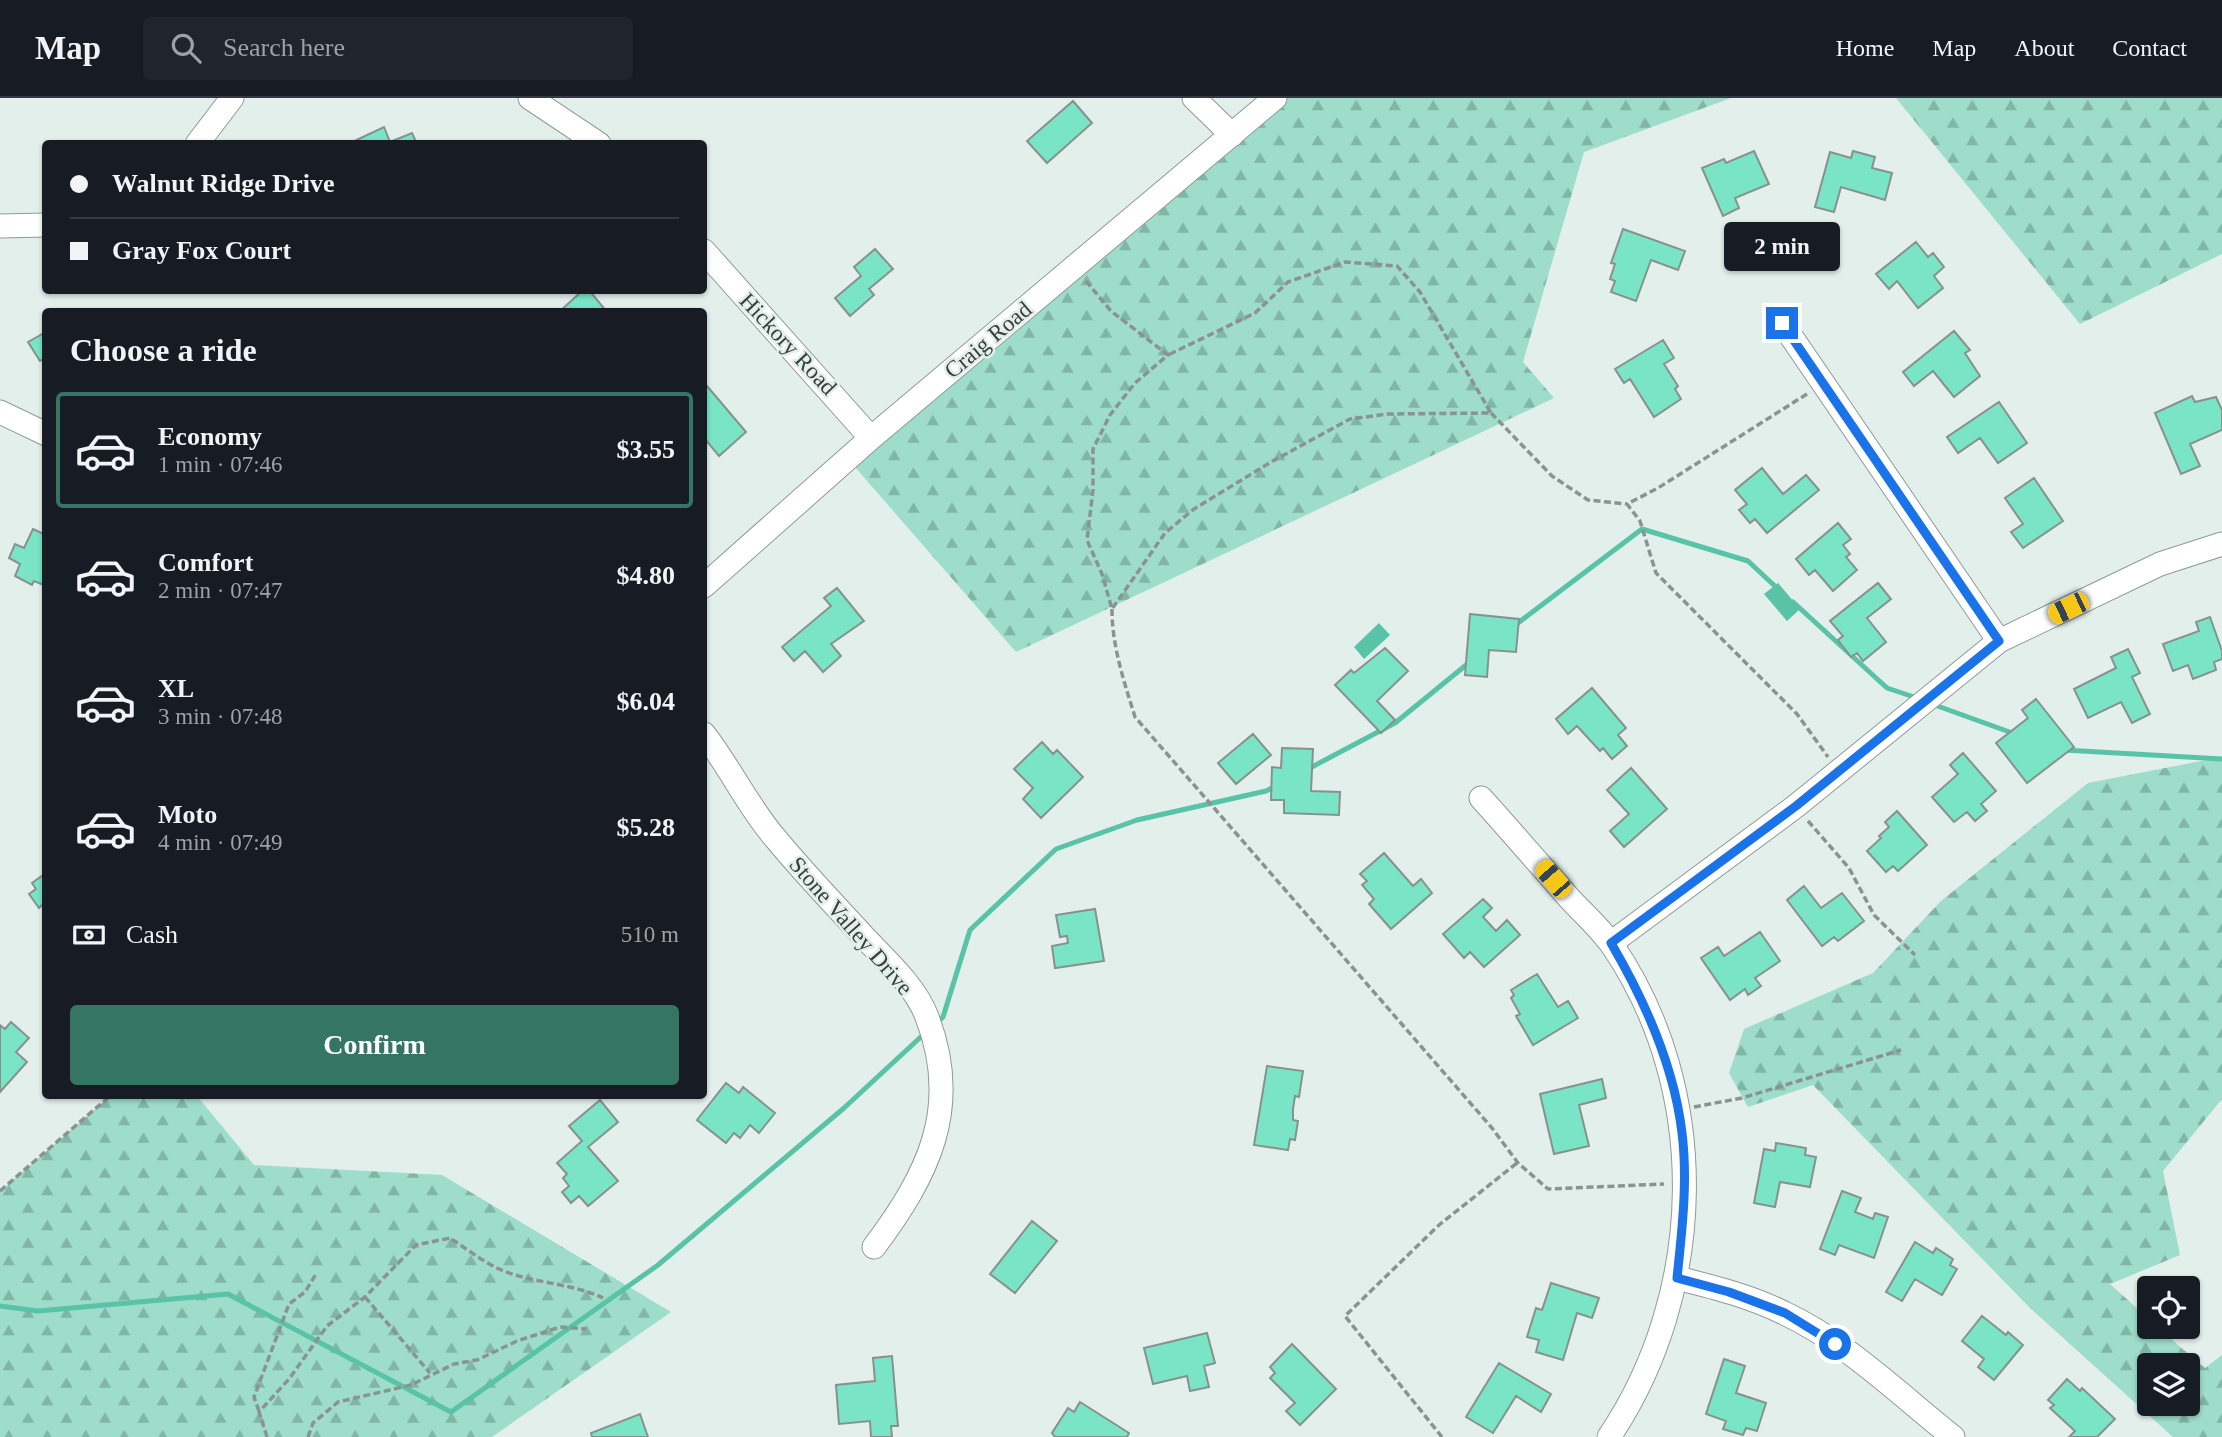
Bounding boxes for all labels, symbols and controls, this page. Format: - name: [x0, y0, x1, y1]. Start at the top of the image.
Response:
- search box: [143, 17, 633, 80]
- icon: search: [167, 29, 205, 67]
- text: Map: [35, 30, 101, 66]
- text: Search here: [223, 33, 345, 62]
- text: Home: [1836, 35, 1894, 61]
- text: Map: [1932, 35, 1976, 61]
- text: About: [2014, 35, 2074, 61]
- text: Contact: [2112, 35, 2187, 61]
- text: Walnut Ridge Drive: [112, 169, 334, 198]
- callout: 2 min: [1724, 222, 1840, 271]
- text: 2 min: [1754, 234, 1810, 259]
- text: Gray Fox Court: [112, 236, 291, 265]
- street label: Hickory Road: [735, 288, 842, 400]
- street label: Craig Road: [940, 296, 1037, 383]
- route end: [1766, 307, 1798, 339]
- text: Choose a ride: [70, 332, 257, 368]
- icon: car: [74, 419, 137, 482]
- text: Economy: [158, 422, 262, 451]
- text: $3.55: [617, 435, 675, 464]
- text: 1 min · 07:46: [158, 452, 283, 477]
- icon: car: [74, 545, 137, 608]
- text: Comfort: [158, 548, 253, 577]
- text: $4.80: [617, 561, 675, 590]
- text: 2 min · 07:47: [158, 578, 283, 603]
- car: [2045, 589, 2092, 627]
- icon: car: [74, 671, 137, 734]
- text: XL: [158, 674, 194, 703]
- text: $6.04: [617, 687, 675, 716]
- text: 3 min · 07:48: [158, 704, 283, 729]
- icon: car: [74, 797, 137, 860]
- text: Moto: [158, 800, 217, 829]
- text: $5.28: [617, 813, 675, 842]
- text: 4 min · 07:49: [158, 830, 283, 855]
- street label: Stone Valley Drive: [784, 852, 918, 1000]
- car: [1532, 856, 1575, 902]
- icon: cash: [70, 916, 108, 954]
- text: Cash: [126, 920, 178, 949]
- text: 510 m: [621, 922, 679, 947]
- button: Confirm: [70, 1005, 679, 1085]
- map controls: [2137, 1276, 2200, 1416]
- button: locate: [2137, 1276, 2200, 1339]
- route start: [1819, 1328, 1851, 1360]
- button: layers: [2137, 1353, 2200, 1416]

